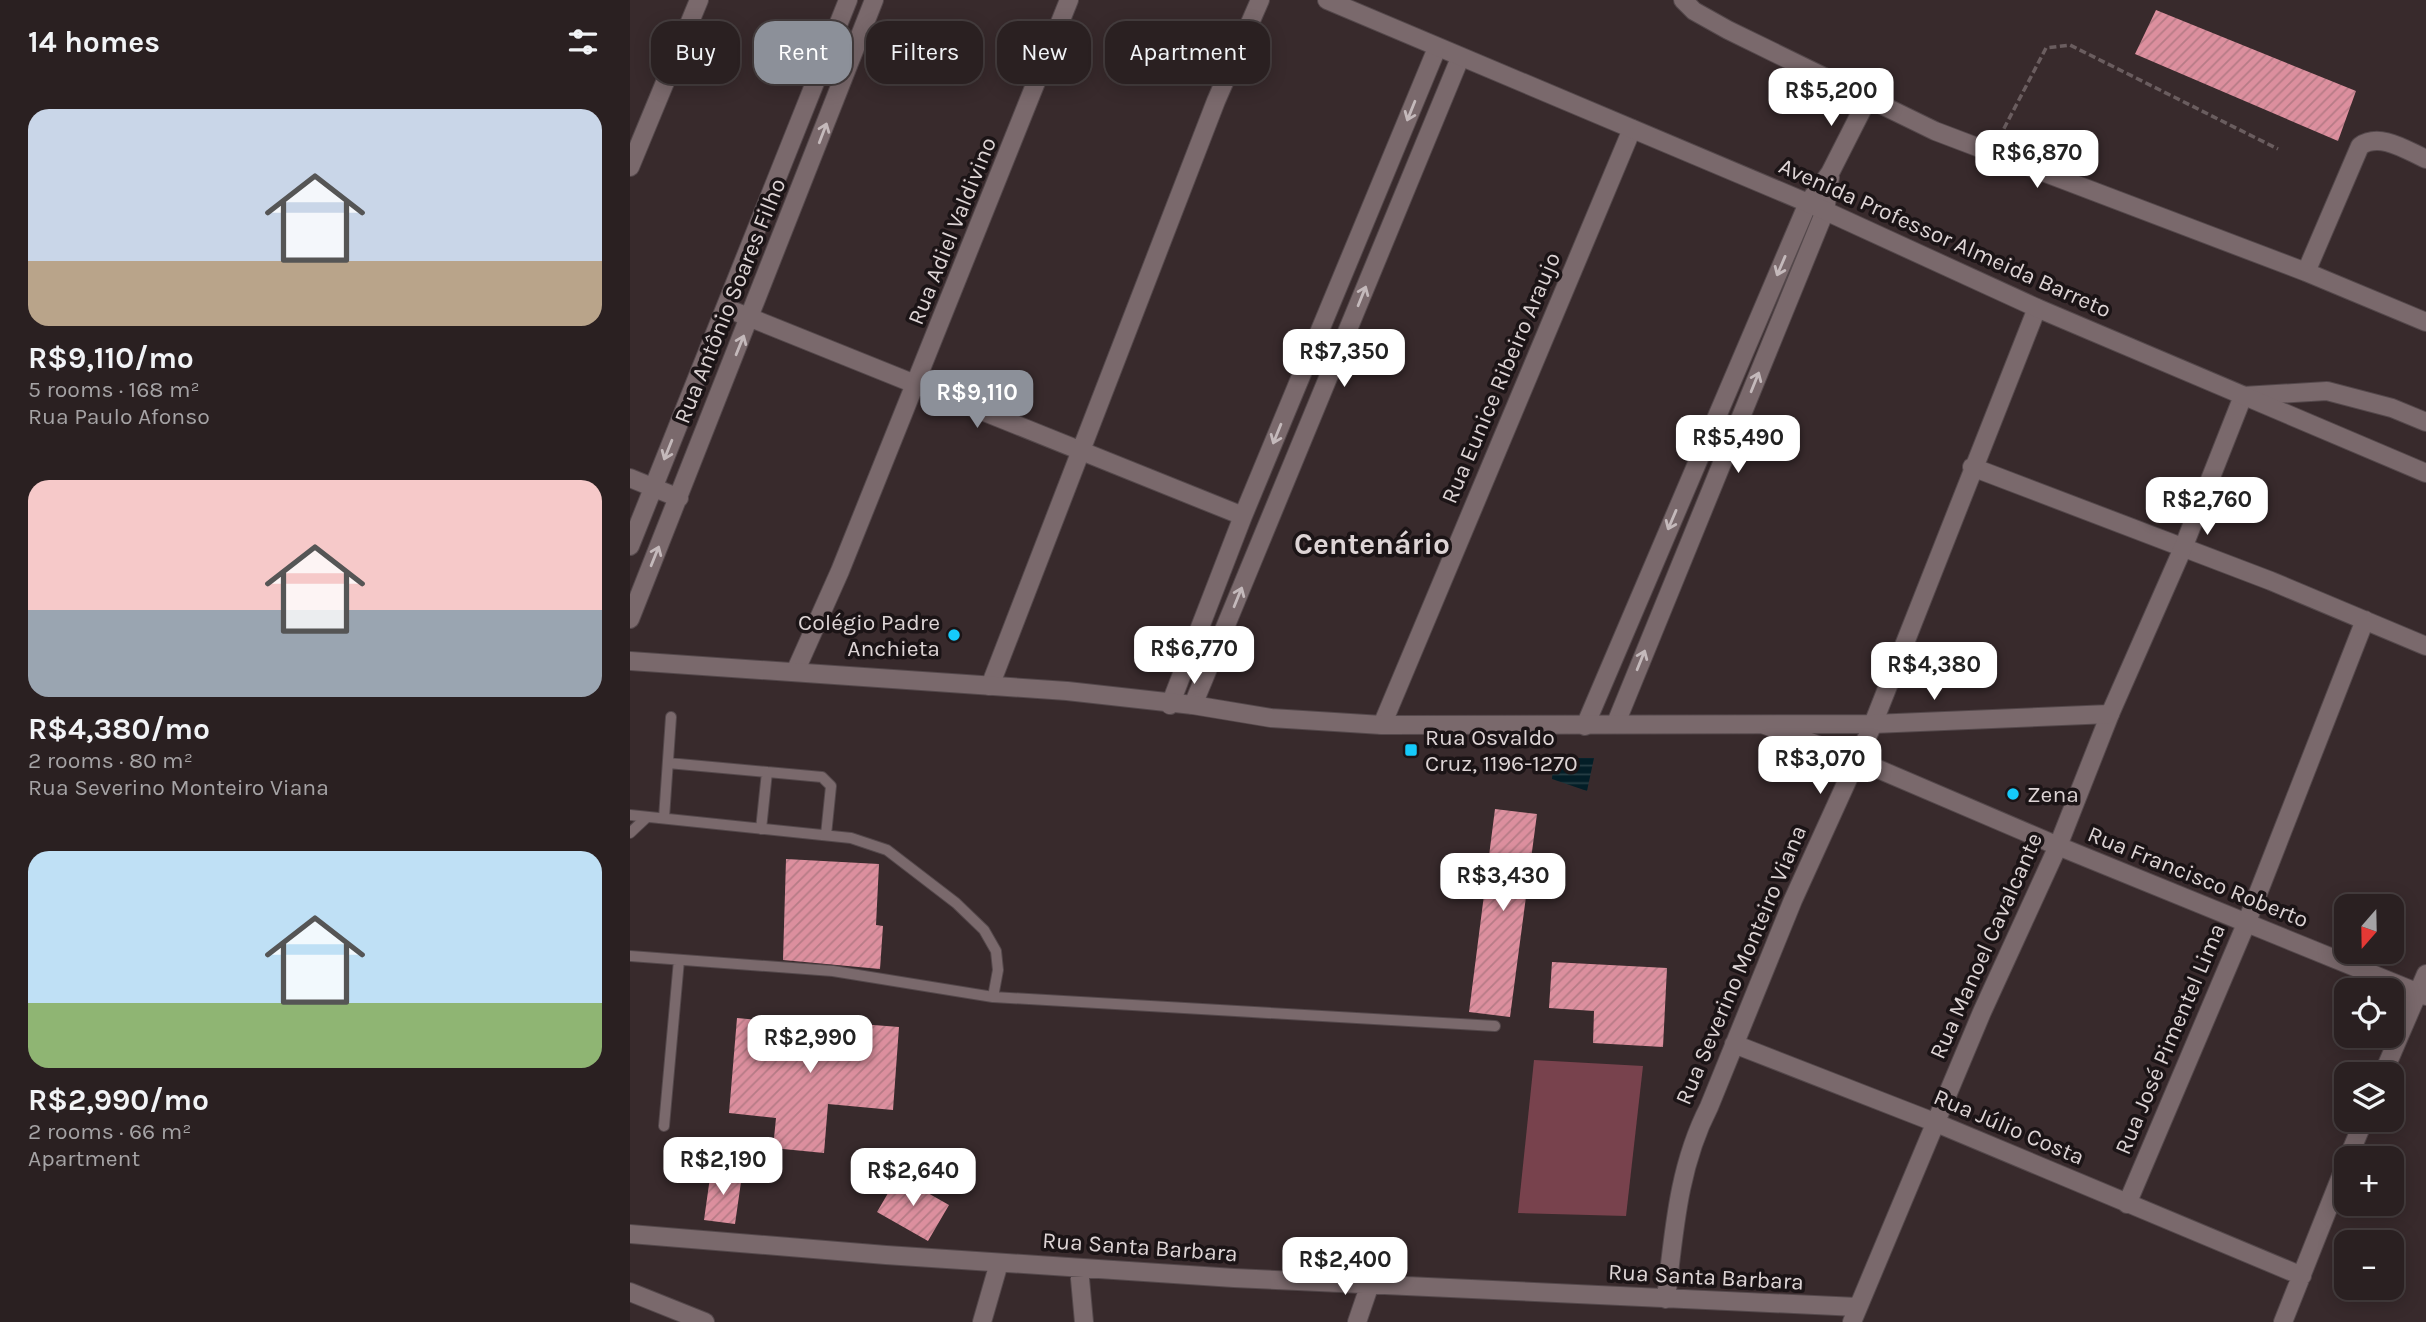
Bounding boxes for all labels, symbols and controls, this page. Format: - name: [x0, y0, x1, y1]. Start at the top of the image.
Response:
- chip: Buy: [651, 21, 740, 84]
- chip: Rent: [754, 21, 852, 84]
- chip: Filters: [866, 21, 983, 84]
- chip: New: [997, 21, 1091, 84]
- chip: Apartment: [1105, 21, 1270, 84]
- icon: filters: [564, 23, 602, 61]
- text: 14 homes: [28, 24, 160, 60]
- pin: R$5,200: [1766, 68, 1896, 128]
- text: R$5,200: [1785, 77, 1877, 104]
- one-way arrow: [1404, 99, 1417, 121]
- one-way arrow: [817, 122, 830, 144]
- pin: R$6,870: [1972, 130, 2102, 190]
- street label: Rua Adiel Valdivino: [902, 133, 1002, 329]
- text: R$6,870: [1991, 139, 2083, 166]
- street label: Avenida Professor Almeida Barreto: [1775, 152, 2115, 324]
- icon: home: [252, 155, 378, 281]
- street label: Rua Antônio Soares Filho: [668, 175, 792, 427]
- street label: Rua Eunice Ribeiro Araujo: [1436, 248, 1566, 508]
- one-way arrow: [1774, 255, 1787, 276]
- one-way arrow: [1356, 285, 1369, 307]
- pin: R$7,350: [1279, 330, 1409, 389]
- one-way arrow: [735, 334, 748, 356]
- text: R$7,350: [1299, 338, 1389, 365]
- text: R$9,110/mo: [28, 340, 194, 376]
- pin: R$9,110: [912, 370, 1042, 430]
- one-way arrow: [1750, 371, 1763, 393]
- text: 5 rooms · 168 m²: [28, 376, 200, 403]
- text: R$9,110: [936, 379, 1018, 406]
- text: Rua Paulo Afonso: [28, 403, 210, 430]
- pin: R$5,490: [1673, 416, 1803, 475]
- one-way arrow: [1270, 423, 1283, 444]
- text: R$5,490: [1692, 424, 1784, 451]
- one-way arrow: [661, 439, 674, 460]
- pin: R$2,760: [2142, 477, 2272, 537]
- text: R$2,760: [2162, 486, 2252, 513]
- one-way arrow: [1665, 509, 1678, 531]
- icon: home: [252, 526, 378, 652]
- district label: Centenário: [1294, 526, 1450, 562]
- one-way arrow: [650, 546, 663, 567]
- one-way arrow: [1232, 586, 1245, 608]
- place label: Colégio Padre Anchieta: [798, 609, 940, 662]
- pin: R$6,770: [1129, 626, 1259, 686]
- marker: Colégio Padre Anchieta: [946, 627, 962, 643]
- text: R$6,770: [1150, 635, 1238, 662]
- pin: R$4,380: [1869, 642, 1999, 702]
- one-way arrow: [1636, 650, 1649, 672]
- text: R$4,380: [1887, 651, 1981, 678]
- text: R$4,380/mo: [28, 711, 210, 747]
- place label: Rua Osvaldo Cruz, 1196-1270: [1425, 724, 1578, 777]
- pin: R$3,070: [1755, 736, 1885, 796]
- marker: Rua Osvaldo Cruz, 1196-1270: [1403, 742, 1419, 758]
- text: R$3,070: [1774, 745, 1866, 772]
- text: 2 rooms · 80 m²: [28, 747, 193, 774]
- text: Rua Severino Monteiro Viana: [28, 774, 329, 801]
- place label: Zena: [2027, 781, 2079, 808]
- marker: Zena: [2005, 786, 2021, 802]
- street label: Rua Francisco Roberto: [2084, 820, 2312, 934]
- street label: Rua Severino Monteiro Viana: [1670, 821, 1812, 1109]
- street label: Rua Manoel Cavalcante: [1924, 829, 2048, 1063]
- pin: R$3,430: [1438, 853, 1568, 913]
- text: R$3,430: [1456, 862, 1550, 889]
- north arrow: [2334, 894, 2404, 964]
- map controls: [2334, 894, 2404, 1300]
- icon: home: [252, 897, 378, 1023]
- street label: Rua José Pimentel Lima: [2109, 919, 2231, 1159]
- button: locate: [2334, 978, 2404, 1048]
- pin: R$2,990: [745, 1016, 875, 1075]
- text: R$2,990: [764, 1024, 857, 1051]
- button: layers: [2334, 1062, 2404, 1132]
- text: R$2,990/mo: [28, 1082, 209, 1118]
- street label: Rua Júlio Costa: [1930, 1083, 2088, 1171]
- text: 2 rooms · 66 m²: [28, 1118, 191, 1145]
- pin: R$2,190: [658, 1138, 788, 1197]
- text: Apartment: [28, 1145, 140, 1172]
- text: R$2,190: [679, 1146, 767, 1173]
- button: +: [2334, 1146, 2404, 1216]
- pin: R$2,640: [848, 1148, 978, 1208]
- text: R$2,640: [867, 1157, 959, 1184]
- street label: Rua Santa Barbara: [1041, 1227, 1239, 1267]
- button: −: [2334, 1230, 2404, 1300]
- pin: R$2,400: [1280, 1238, 1410, 1297]
- text: R$2,400: [1298, 1246, 1392, 1273]
- street label: Rua Santa Barbara: [1607, 1258, 1805, 1296]

